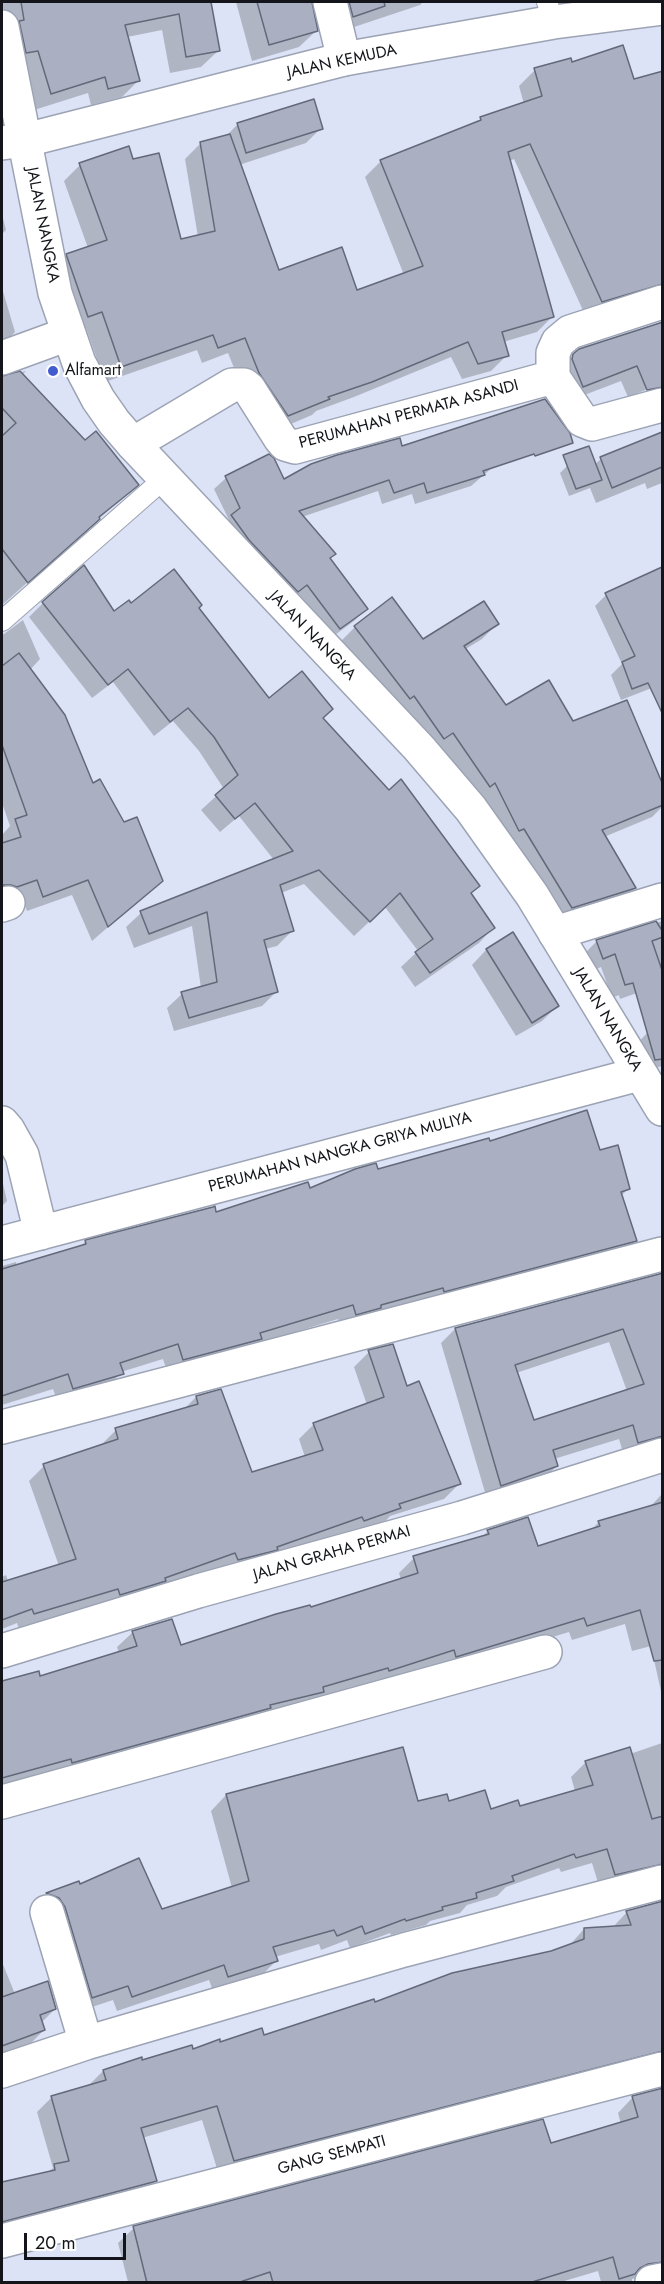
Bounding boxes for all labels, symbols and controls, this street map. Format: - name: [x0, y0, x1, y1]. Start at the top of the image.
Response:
- street label: JALAN KEMUDA: [285, 41, 399, 83]
- street label: JALAN NANGKA: [21, 166, 63, 284]
- place label: Alfamart: [65, 361, 121, 381]
- marker: Alfamart: [46, 364, 60, 378]
- street label: PERUMAHAN PERMATA ASANDI: [297, 376, 521, 454]
- street label: JALAN NANGKA: [264, 587, 360, 685]
- street label: JALAN NANGKA: [569, 965, 645, 1075]
- street label: PERUMAHAN NANGKA GRIYA MULIYA: [206, 1109, 474, 1197]
- street label: JALAN GRAHA PERMAI: [251, 1522, 413, 1586]
- street label: GANG SEMPATI: [276, 2132, 388, 2180]
- scale bar: [27, 2221, 129, 2259]
- text: 20 m: [35, 2230, 75, 2256]

